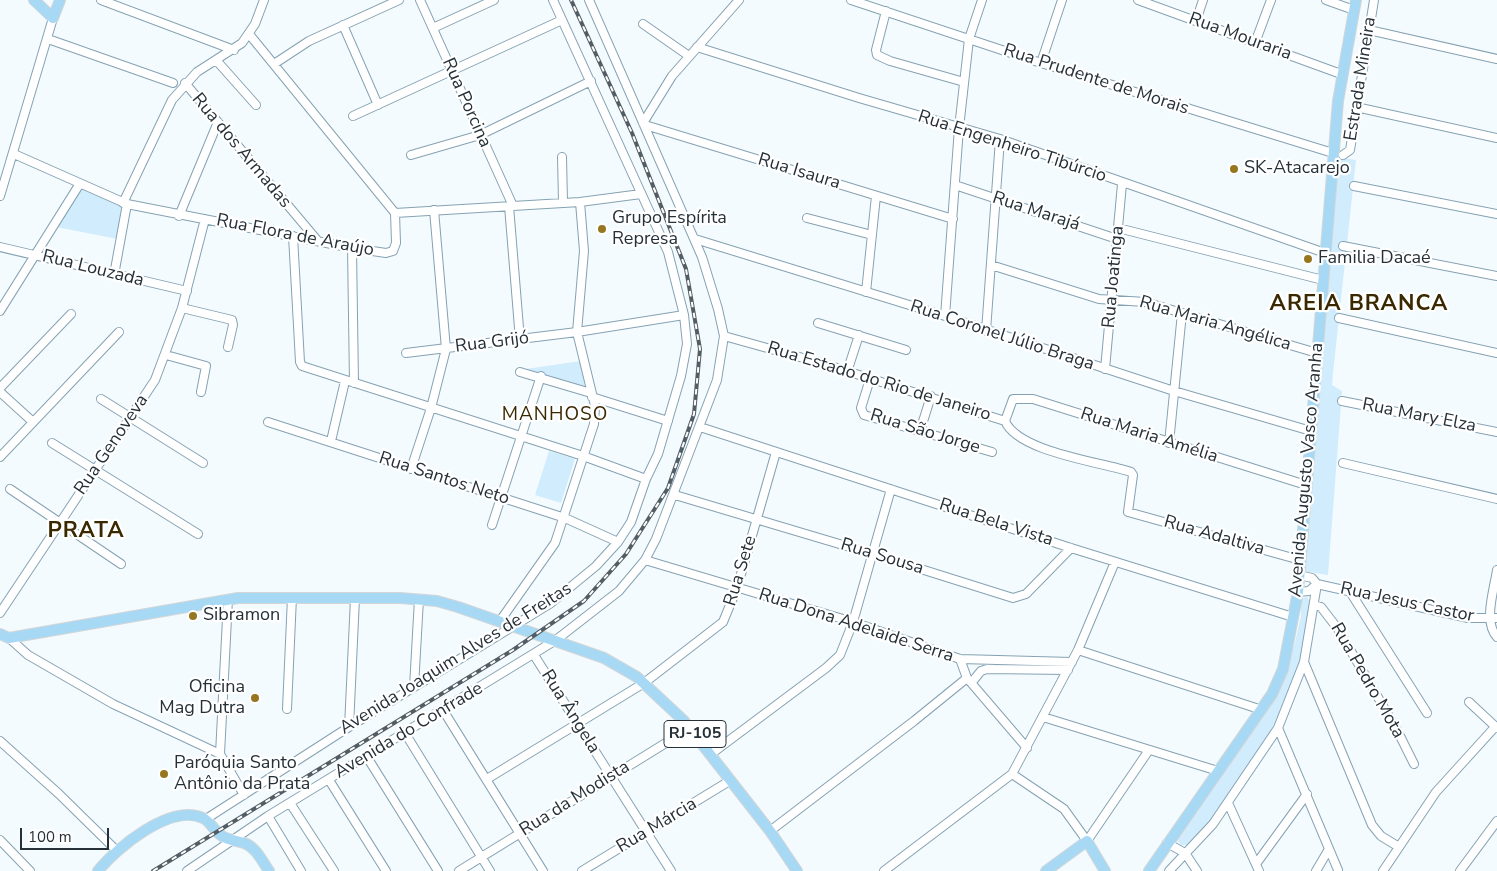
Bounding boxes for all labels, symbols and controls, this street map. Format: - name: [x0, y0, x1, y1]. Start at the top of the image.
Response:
- street label: Rua Mouraria: [1186, 8, 1294, 66]
- street label: Estrada Mineira: [1341, 15, 1381, 143]
- street label: Rua Prudente de Morais: [1001, 40, 1191, 120]
- street label: Rua Porcina: [437, 55, 495, 151]
- street label: Rua dos Armadas: [187, 89, 295, 213]
- street label: Rua Engenheiro Tibúrcio: [915, 106, 1109, 188]
- street label: Rua Isaura: [755, 149, 843, 195]
- place label: SK-Atacarejo: [1244, 158, 1350, 180]
- marker: SK-Atacarejo: [1228, 163, 1240, 175]
- street label: Rua Marajá: [989, 188, 1083, 236]
- place label: Grupo Espírita Represa: [612, 208, 727, 250]
- street label: Rua Flora de Araújo: [214, 210, 376, 262]
- marker: Grupo Espírita Represa: [596, 223, 608, 235]
- street label: Rua Joatinga: [1099, 225, 1129, 329]
- street label: Rua Louzada: [40, 246, 146, 292]
- place label: Familia Dacaé: [1318, 248, 1431, 270]
- marker: Familia Dacaé: [1302, 253, 1314, 265]
- street label: Rua Maria Angélica: [1137, 292, 1293, 356]
- district label: AREIA BRANCA: [1268, 292, 1450, 318]
- street label: Rua Coronel Júlio Braga: [907, 296, 1097, 376]
- street label: Rua Grijó: [454, 328, 530, 358]
- street label: Rua Estado do Rio de Janeiro: [765, 338, 993, 426]
- street label: Avenida Augusto Vasco Aranha: [1285, 342, 1329, 598]
- street label: Rua Genoveva: [71, 391, 153, 499]
- street label: Rua Mary Elza: [1360, 394, 1478, 438]
- district label: MANHOSO: [501, 404, 609, 426]
- street label: Rua Maria Amélia: [1078, 404, 1220, 468]
- street label: Rua São Jorge: [867, 405, 983, 459]
- street label: Rua Santos Neto: [376, 448, 512, 510]
- street label: Rua Bela Vista: [936, 494, 1056, 552]
- street label: Rua Adaltiva: [1161, 511, 1267, 561]
- district label: PRATA: [47, 519, 125, 545]
- street label: Rua Sete: [720, 533, 762, 609]
- street label: Rua Sousa: [838, 534, 926, 580]
- street label: Avenida Joaquim Alves de Freitas: [336, 578, 576, 740]
- street label: Rua Jesus Castor: [1338, 578, 1476, 628]
- street label: Rua Dona Adelaide Serra: [756, 584, 956, 668]
- place label: Sibramon: [203, 605, 280, 627]
- marker: Sibramon: [187, 610, 199, 622]
- street label: Rua Pedro Mota: [1325, 620, 1409, 742]
- street label: Rua Ângela: [536, 666, 604, 758]
- place label: Oficina Mag Dutra: [159, 677, 245, 720]
- street label: Avenida do Confrade: [331, 678, 487, 784]
- marker: Oficina Mag Dutra: [249, 692, 261, 704]
- road number: RJ-105: [664, 721, 726, 748]
- place label: Paróquia Santo Antônio da Prata: [174, 753, 310, 796]
- street label: Rua da Modista: [516, 757, 634, 841]
- marker: Paróquia Santo Antônio da Prata: [158, 768, 170, 780]
- street label: Rua Márcia: [613, 794, 701, 858]
- scale bar: [22, 818, 111, 850]
- text: 100 m: [28, 827, 72, 847]

